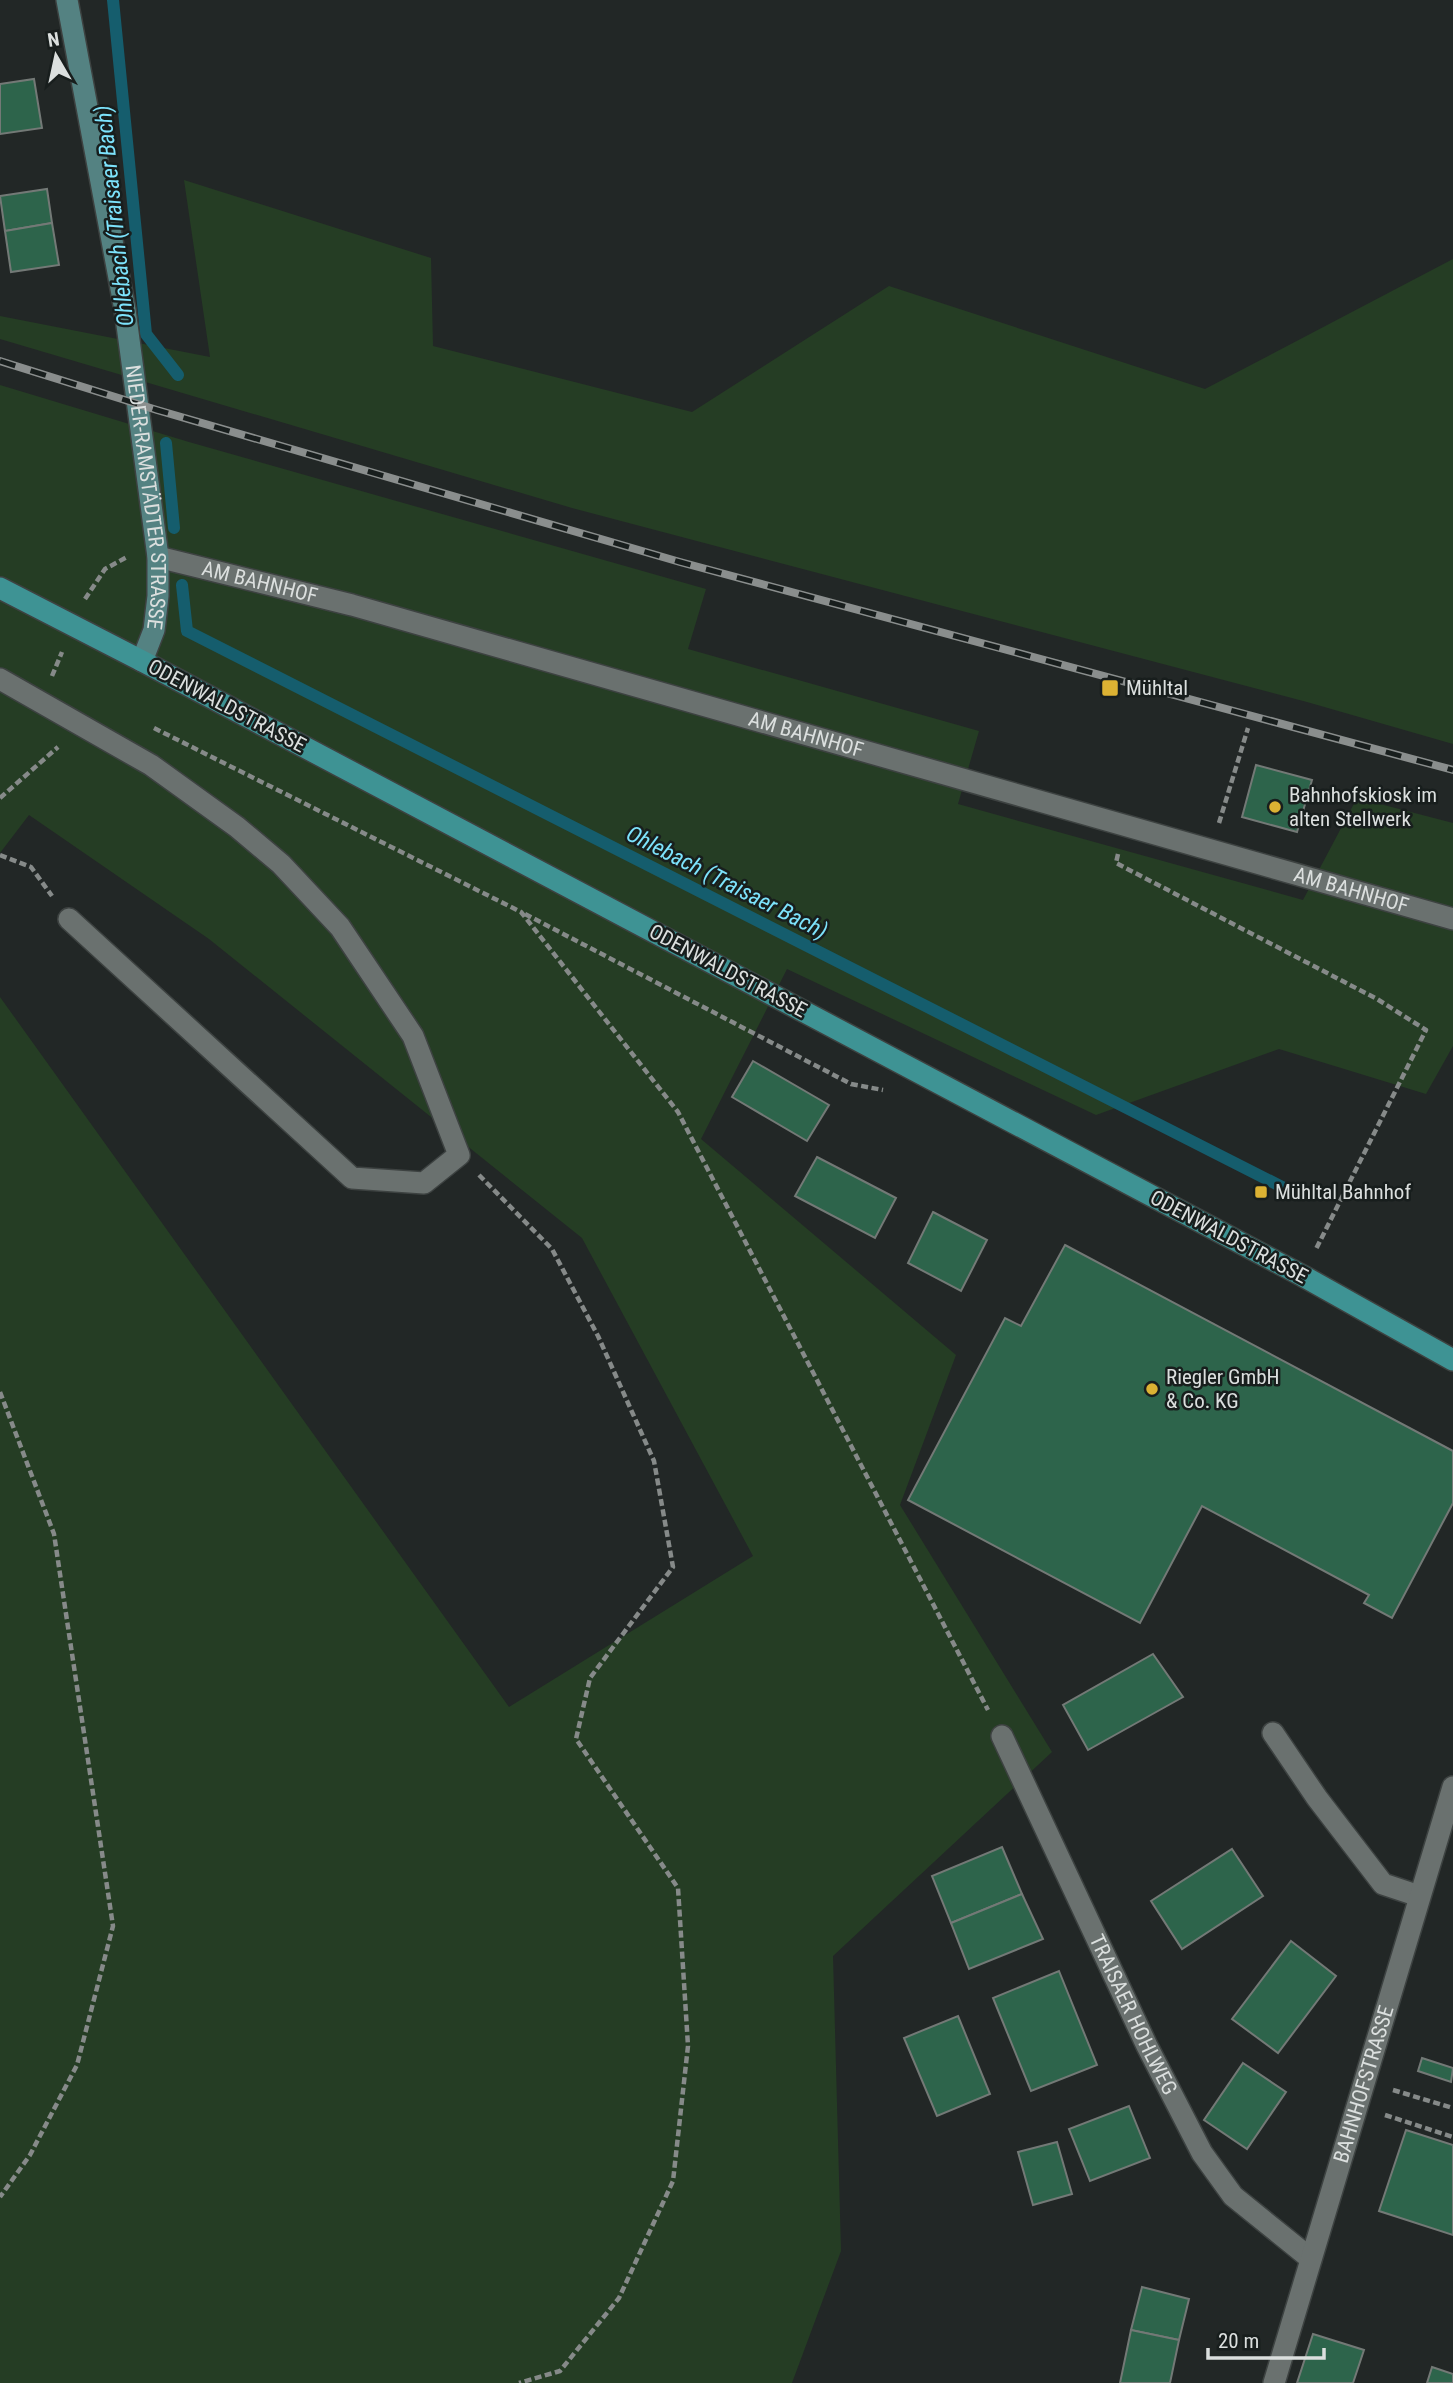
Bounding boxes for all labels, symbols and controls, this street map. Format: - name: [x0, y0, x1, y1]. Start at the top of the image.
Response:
- north arrow: [21, 21, 91, 91]
- text: N: [46, 27, 61, 52]
- water label: Ohlebach (Traisaer Bach): [89, 104, 140, 328]
- street label: NIEDER-RAMSTÄDTER STRASSE: [120, 363, 170, 631]
- street label: AM BAHNHOF: [200, 556, 320, 608]
- street label: ODENWALDSTRASSE: [144, 654, 310, 758]
- place label: Mühltal: [1126, 676, 1188, 700]
- marker: Mühltal: [1100, 678, 1120, 698]
- street label: AM BAHNHOF: [746, 707, 866, 762]
- place label: Bahnhofskiosk im alten Stellwerk: [1289, 783, 1437, 831]
- marker: Bahnhofskiosk im alten Stellwerk: [1267, 799, 1283, 815]
- water label: Ohlebach (Traisaer Bach): [622, 820, 832, 945]
- street label: AM BAHNHOF: [1291, 862, 1411, 918]
- street label: ODENWALDSTRASSE: [645, 919, 811, 1023]
- place label: Mühltal Bahnhof: [1275, 1180, 1411, 1204]
- marker: Mühltal Bahnhof: [1253, 1184, 1269, 1200]
- street label: ODENWALDSTRASSE: [1146, 1185, 1312, 1289]
- place label: Riegler GmbH & Co. KG: [1166, 1365, 1280, 1413]
- marker: Riegler GmbH & Co. KG: [1144, 1381, 1160, 1397]
- street label: TRAISAER HOHLWEG: [1085, 1931, 1182, 2099]
- street label: BAHNHOFSTRASSE: [1329, 2003, 1399, 2166]
- scale bar: [1208, 2316, 1324, 2360]
- text: 20 m: [1218, 2329, 1259, 2353]

